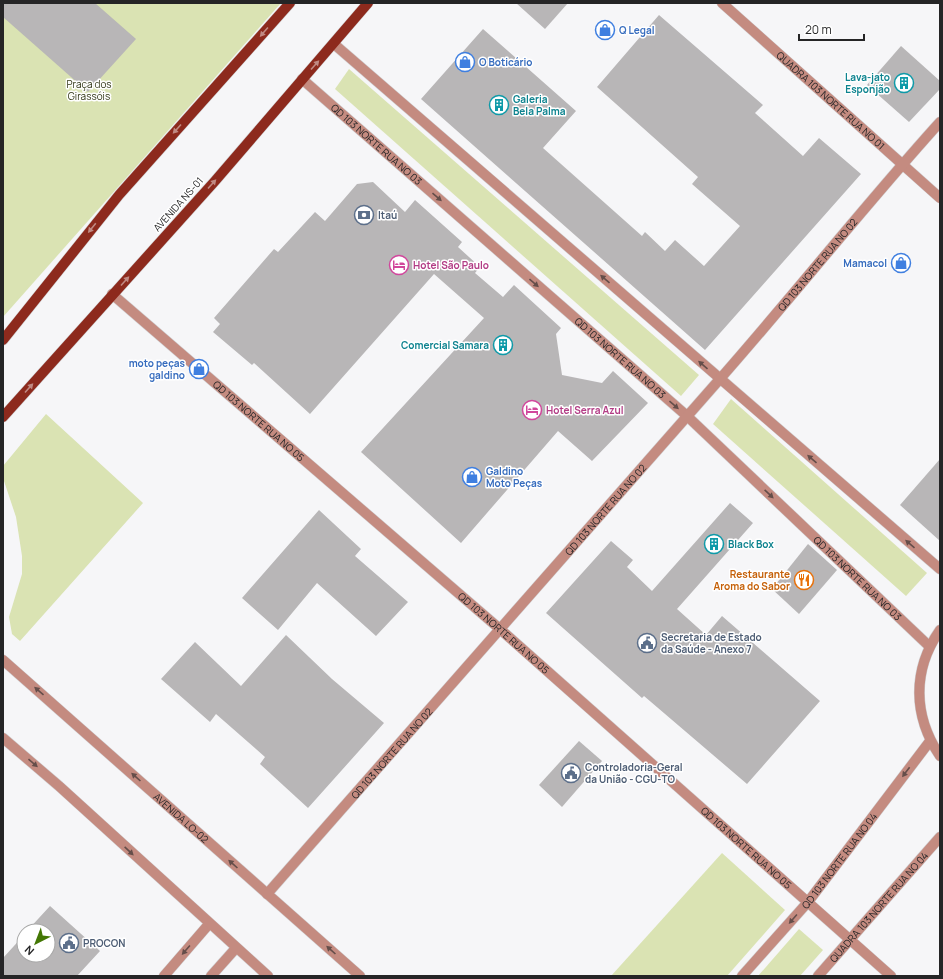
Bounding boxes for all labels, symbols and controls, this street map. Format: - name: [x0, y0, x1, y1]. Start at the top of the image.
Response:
- scale bar: [799, 16, 864, 42]
- shop icon: Q Legal: [594, 19, 616, 41]
- text: 20 m: [805, 21, 832, 38]
- place label: Q Legal: [619, 23, 655, 37]
- one-way arrow: [259, 27, 268, 37]
- street label: QUADRA 103 NORTE RUA NO 01: [774, 48, 888, 153]
- shop icon: O Boticário: [454, 51, 476, 73]
- place label: O Boticário: [479, 55, 533, 69]
- one-way arrow: [310, 60, 319, 69]
- place label: Lava-jato Esponjão: [845, 70, 890, 96]
- building icon: Lava-jato Esponjão: [893, 72, 915, 94]
- park label: Praça dos Girassóis: [66, 77, 112, 103]
- place label: Galeria Bela Palma: [513, 92, 566, 118]
- building icon: Galeria Bela Palma: [488, 94, 510, 116]
- street label: QD 103 NORTE RUA NO 03: [328, 100, 425, 188]
- one-way arrow: [173, 124, 182, 134]
- street label: AVENIDA NS-01: [150, 174, 206, 234]
- one-way arrow: [207, 180, 216, 189]
- one-way arrow: [432, 192, 441, 201]
- bank icon: Itaú: [353, 204, 375, 226]
- place label: Itaú: [378, 208, 397, 222]
- street label: QD 103 NORTE RUA NO 02: [774, 215, 860, 314]
- one-way arrow: [88, 222, 97, 233]
- shop icon: Mamacol: [890, 252, 912, 274]
- hotel icon: Hotel São Paulo: [388, 254, 410, 276]
- place label: Mamacol: [843, 256, 887, 270]
- place label: Hotel São Paulo: [413, 258, 489, 272]
- one-way arrow: [600, 275, 610, 284]
- one-way arrow: [120, 276, 130, 286]
- one-way arrow: [529, 278, 540, 287]
- street label: QD 103 NORTE RUA NO 03: [572, 314, 669, 401]
- building icon: Comercial Samara: [492, 334, 514, 356]
- place label: Comercial Samara: [401, 338, 489, 352]
- place label: moto peças galdino: [129, 356, 186, 382]
- shop icon: moto peças galdino: [188, 358, 210, 380]
- one-way arrow: [698, 360, 709, 369]
- street label: QD 103 NORTE RUA NO 05: [210, 377, 308, 465]
- one-way arrow: [24, 383, 34, 393]
- hotel icon: Hotel Serra Azul: [521, 399, 543, 421]
- one-way arrow: [669, 401, 680, 410]
- place label: Hotel Serra Azul: [546, 403, 624, 417]
- one-way arrow: [807, 454, 817, 463]
- street label: QD 103 NORTE RUA NO 02: [562, 461, 649, 558]
- place label: Galdino Moto Peças: [486, 464, 543, 490]
- shop icon: Galdino Moto Peças: [461, 466, 483, 488]
- one-way arrow: [764, 489, 774, 499]
- building icon: Black Box: [703, 533, 725, 555]
- street label: QD 103 NORTE RUA NO 03: [810, 533, 905, 623]
- place label: Black Box: [728, 537, 774, 551]
- one-way arrow: [905, 539, 916, 548]
- place label: Restaurante Aroma do Sabor: [713, 567, 790, 593]
- restaurant icon: Restaurante Aroma do Sabor: [793, 569, 815, 591]
- street label: QD 103 NORTE RUA NO 05: [455, 589, 553, 677]
- place label: Secretaria de Estado da Saúde - Anexo 7: [661, 630, 762, 656]
- public building icon: Secretaria de Estado da Saúde - Anexo 7: [636, 632, 658, 654]
- one-way arrow: [34, 687, 44, 696]
- street label: QD 103 NORTE RUA NO 02: [348, 704, 436, 802]
- one-way arrow: [27, 759, 38, 768]
- place label: Controladoria-Geral da União - CGU-TO: [585, 760, 683, 786]
- public building icon: Controladoria-Geral da União - CGU-TO: [560, 762, 582, 784]
- one-way arrow: [902, 766, 911, 777]
- one-way arrow: [131, 773, 141, 782]
- street label: AVENIDA LO-02: [151, 789, 212, 846]
- street label: QD 103 NORTE RUA NO 05: [698, 804, 795, 892]
- street label: QD 103 NORTE RUA NO 04: [798, 810, 880, 912]
- one-way arrow: [124, 846, 134, 855]
- street label: QUADRA 103 NORTE RUA NO 04: [826, 848, 931, 965]
- one-way arrow: [228, 859, 239, 868]
- one-way arrow: [788, 914, 797, 924]
- north arrow: [16, 923, 56, 963]
- public building icon: PROCON: [58, 932, 80, 954]
- place label: PROCON: [83, 936, 126, 950]
- text: N: [21, 943, 37, 959]
- one-way arrow: [182, 945, 191, 955]
- one-way arrow: [326, 946, 335, 955]

